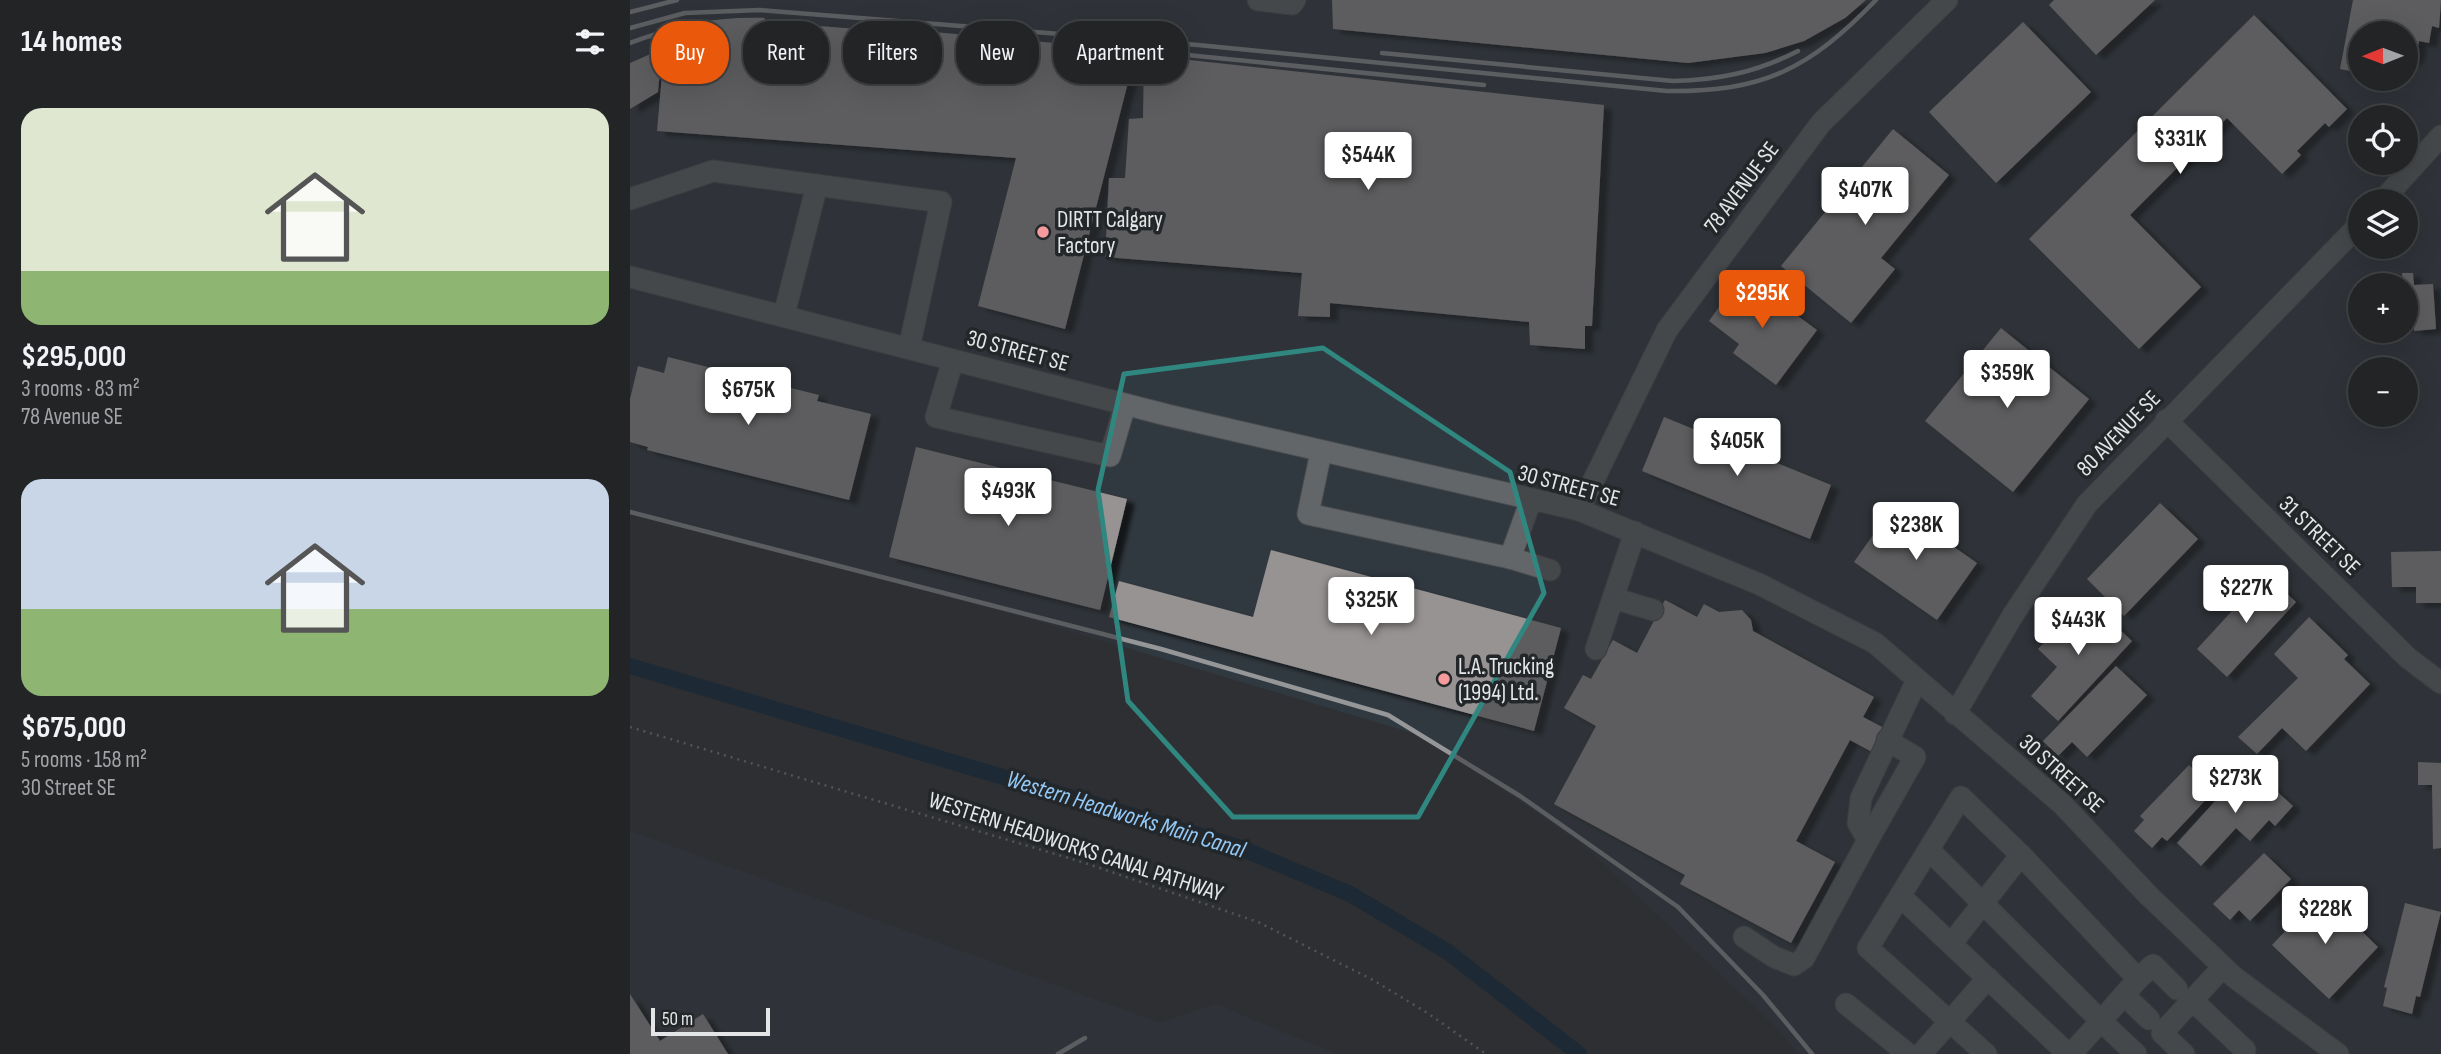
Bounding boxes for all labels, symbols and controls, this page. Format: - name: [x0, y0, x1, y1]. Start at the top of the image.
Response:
- chip: Buy: [651, 21, 729, 84]
- chip: Rent: [743, 21, 829, 84]
- chip: Filters: [843, 21, 942, 84]
- chip: New: [956, 21, 1039, 84]
- chip: Apartment: [1053, 21, 1188, 84]
- north arrow: [2348, 21, 2418, 91]
- map controls: [2348, 21, 2418, 427]
- icon: filters: [571, 23, 609, 61]
- text: 14 homes: [21, 24, 122, 60]
- button: locate: [2348, 105, 2418, 175]
- pin: $331K: [2131, 116, 2229, 176]
- text: $331K: [2153, 125, 2207, 153]
- pin: $544K: [1319, 132, 1417, 192]
- street label: 78 AVENUE SE: [1698, 136, 1785, 239]
- text: $544K: [1341, 141, 1395, 169]
- icon: home: [252, 154, 378, 280]
- pin: $407K: [1816, 168, 1914, 227]
- text: $407K: [1838, 176, 1892, 204]
- button: layers: [2348, 189, 2418, 259]
- place label: DIRTT Calgary Factory: [1057, 206, 1163, 260]
- marker: DIRTT Calgary Factory: [1035, 224, 1051, 240]
- pin: $295K: [1713, 270, 1811, 330]
- button: +: [2348, 273, 2418, 343]
- text: $295K: [1735, 279, 1789, 307]
- street label: 30 STREET SE: [964, 324, 1072, 378]
- text: $295,000: [21, 339, 126, 375]
- pin: $359K: [1958, 350, 2056, 410]
- button: −: [2348, 357, 2418, 427]
- text: $359K: [1980, 359, 2034, 387]
- pin: $675K: [699, 368, 797, 427]
- text: 3 rooms · 83 m²: [21, 375, 140, 403]
- text: $675K: [721, 376, 775, 404]
- street label: 80 AVENUE SE: [2071, 385, 2166, 482]
- text: 78 Avenue SE: [21, 403, 123, 431]
- pin: $405K: [1688, 419, 1786, 478]
- text: $405K: [1710, 427, 1764, 455]
- street label: 30 STREET SE: [1515, 459, 1623, 513]
- pin: $493K: [959, 468, 1057, 528]
- text: $493K: [980, 477, 1036, 505]
- street label: 31 STREET SE: [2273, 490, 2366, 581]
- pin: $238K: [1867, 503, 1965, 562]
- text: $238K: [1889, 511, 1943, 539]
- icon: home: [252, 525, 378, 651]
- pin: $227K: [2197, 566, 2295, 625]
- text: $227K: [2219, 574, 2273, 602]
- pin: $325K: [1322, 578, 1420, 637]
- text: $325K: [1344, 586, 1398, 614]
- pin: $443K: [2029, 598, 2127, 657]
- text: $443K: [2051, 606, 2105, 634]
- place label: L.A. Trucking (1994) Ltd.: [1458, 653, 1554, 707]
- marker: L.A. Trucking (1994) Ltd.: [1436, 671, 1452, 687]
- text: $675,000: [21, 710, 126, 746]
- street label: 30 STREET SE: [2013, 728, 2110, 819]
- text: 5 rooms · 158 m²: [21, 746, 147, 774]
- pin: $273K: [2186, 756, 2284, 815]
- water label: Western Headworks Main Canal: [1003, 764, 1249, 865]
- text: $273K: [2208, 764, 2262, 792]
- text: 30 Street SE: [21, 774, 116, 802]
- street label: WESTERN HEADWORKS CANAL PATHWAY: [925, 786, 1227, 908]
- pin: $228K: [2276, 886, 2374, 946]
- text: $228K: [2298, 895, 2352, 923]
- scale bar: [651, 1005, 770, 1037]
- text: 50 m: [662, 1008, 693, 1031]

